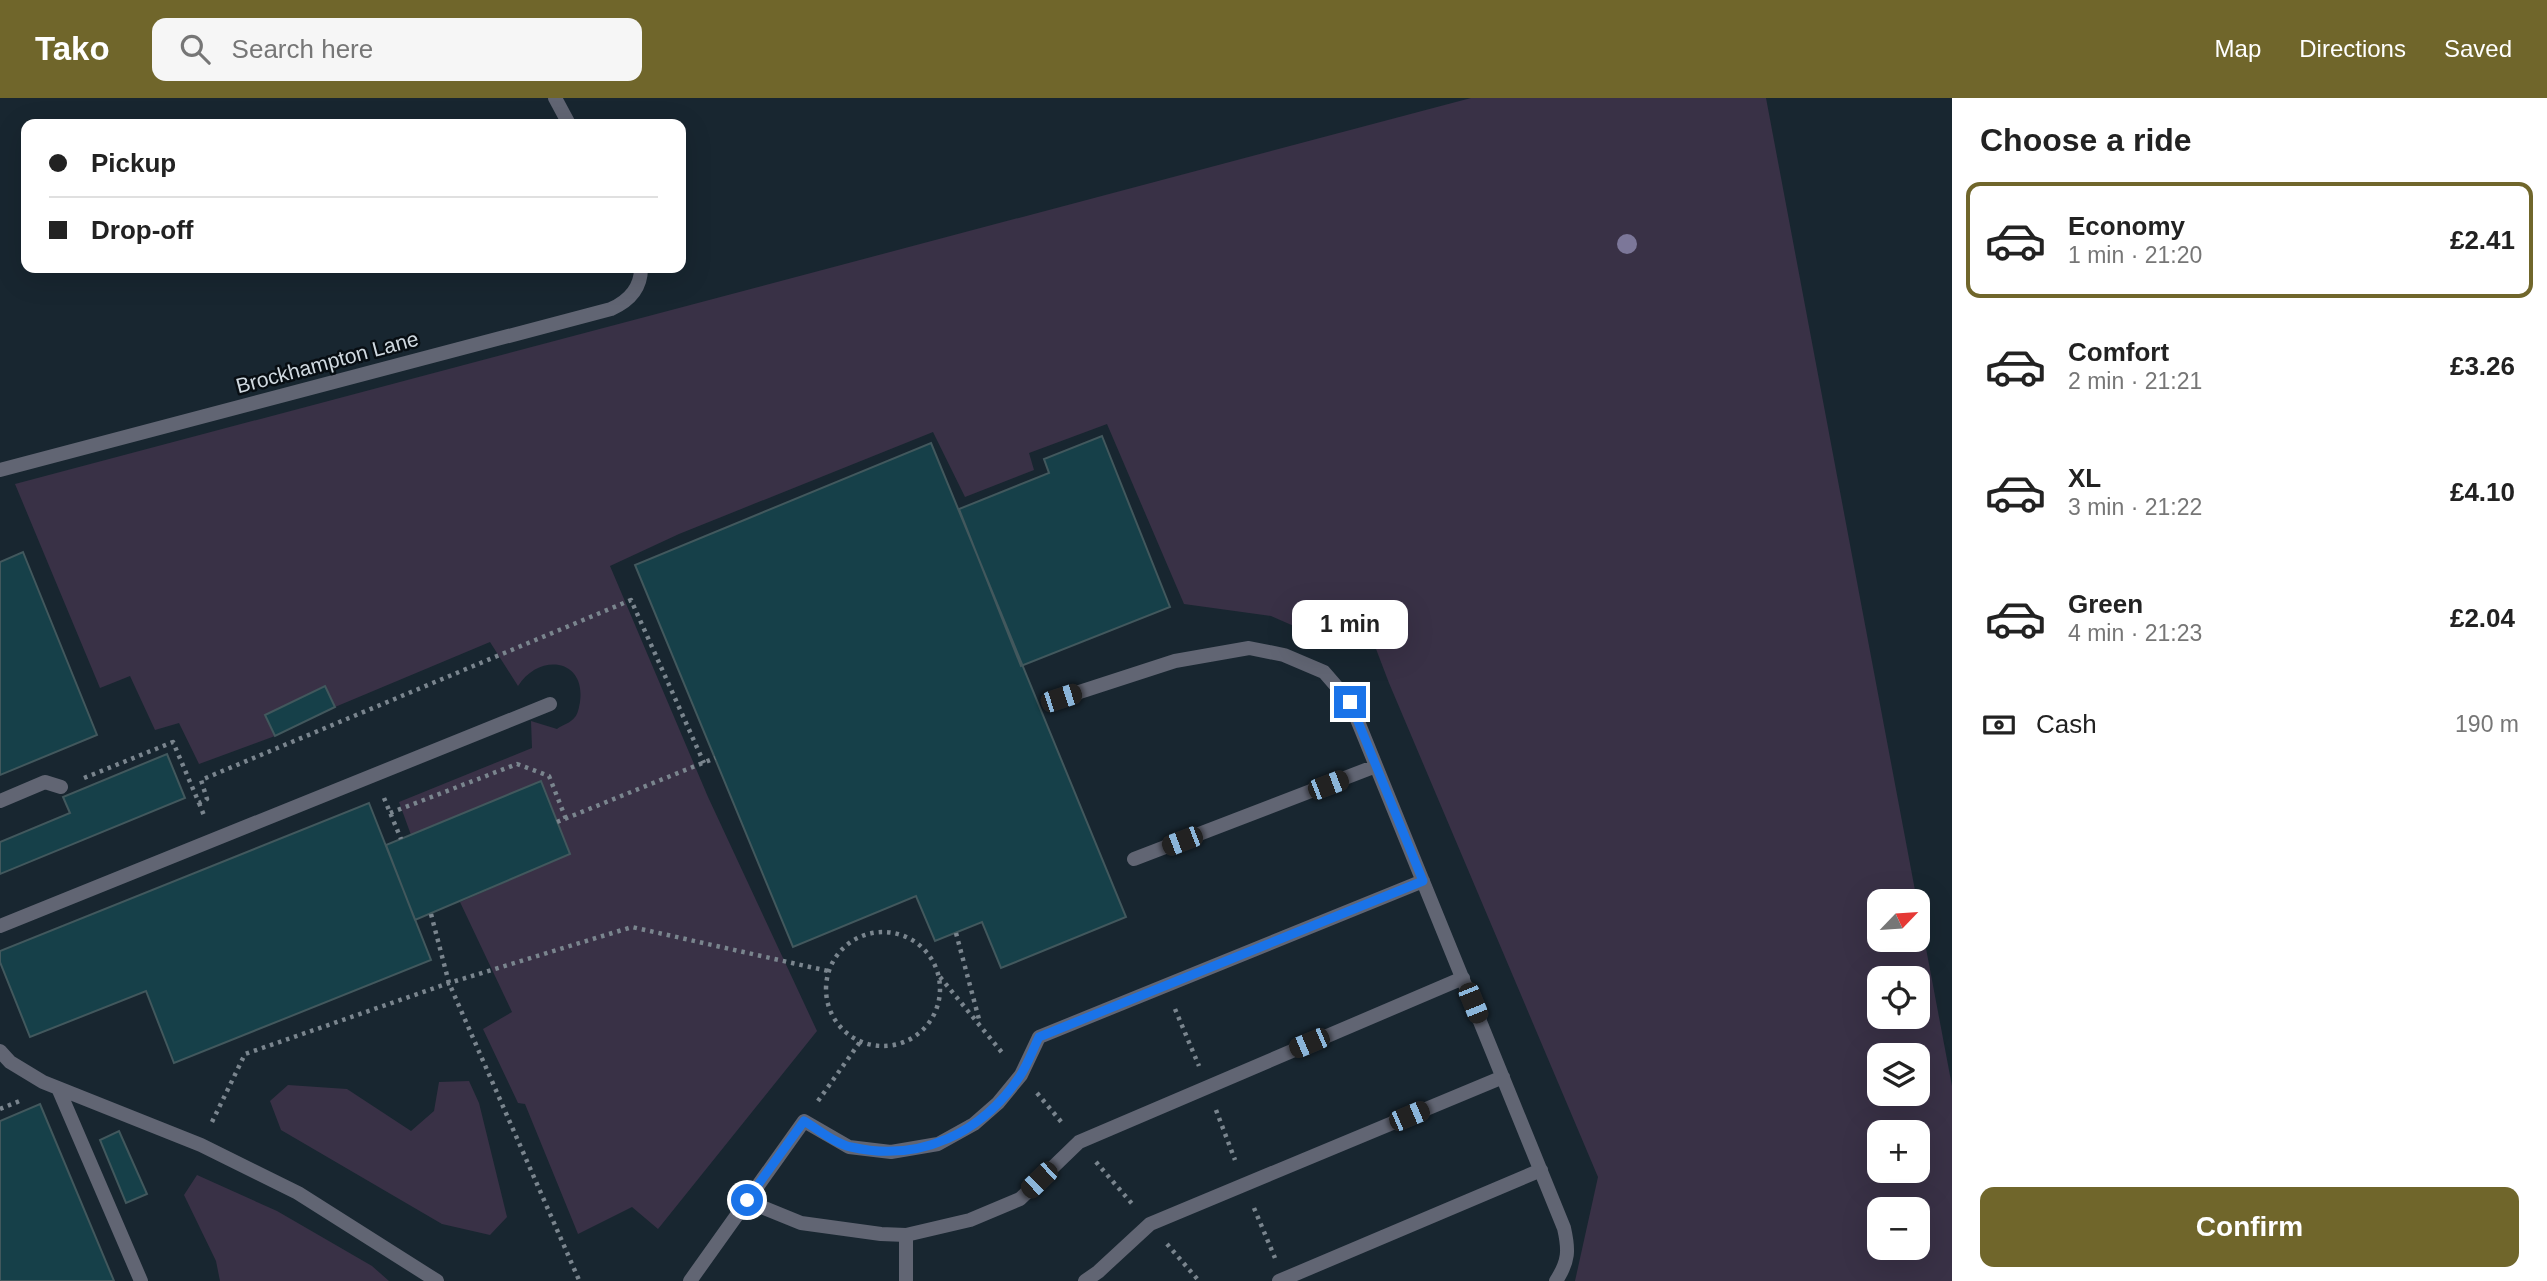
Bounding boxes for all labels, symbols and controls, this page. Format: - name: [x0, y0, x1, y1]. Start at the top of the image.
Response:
- search box: [152, 18, 642, 81]
- text: Tako: [35, 30, 110, 67]
- icon: search: [176, 30, 214, 68]
- text: Search here: [232, 34, 373, 64]
- text: Map: [2215, 35, 2261, 62]
- text: Directions: [2299, 35, 2406, 62]
- text: Saved: [2444, 35, 2512, 62]
- text: Choose a ride: [1980, 122, 2192, 158]
- text: Pickup: [91, 148, 176, 178]
- icon: car: [1984, 209, 2047, 272]
- text: Economy: [2068, 211, 2185, 241]
- text: Drop-off: [91, 215, 194, 245]
- text: £2.41: [2450, 225, 2515, 255]
- text: 1 min · 21:20: [2068, 242, 2202, 268]
- street label: Brockhampton Lane: [233, 327, 421, 397]
- icon: car: [1984, 335, 2047, 398]
- text: Comfort: [2068, 337, 2169, 367]
- text: £3.26: [2450, 351, 2515, 381]
- text: 2 min · 21:21: [2068, 368, 2202, 394]
- icon: car: [1984, 461, 2047, 524]
- text: XL: [2068, 463, 2101, 493]
- text: £4.10: [2450, 477, 2515, 507]
- text: 3 min · 21:22: [2068, 494, 2202, 520]
- icon: car: [1984, 587, 2047, 650]
- text: Green: [2068, 589, 2143, 619]
- callout: 1 min: [1292, 601, 1408, 650]
- text: £2.04: [2450, 603, 2515, 633]
- text: 1 min: [1320, 611, 1380, 637]
- text: 4 min · 21:23: [2068, 620, 2202, 646]
- car: [1038, 682, 1085, 714]
- route end: [1334, 686, 1366, 718]
- icon: cash: [1980, 706, 2018, 744]
- text: Cash: [2036, 709, 2097, 739]
- text: 190 m: [2455, 711, 2519, 737]
- car: [1305, 768, 1352, 802]
- car: [1159, 824, 1206, 858]
- north arrow: [1867, 889, 1930, 952]
- map controls: [1867, 889, 1930, 1260]
- button: locate: [1867, 966, 1930, 1029]
- car: [1456, 980, 1491, 1026]
- car: [1286, 1025, 1333, 1061]
- button: layers: [1867, 1043, 1930, 1106]
- car: [1386, 1098, 1433, 1134]
- button: +: [1867, 1120, 1930, 1183]
- car: [1017, 1158, 1062, 1202]
- route start: [731, 1184, 763, 1216]
- button: Confirm: [1980, 1187, 2519, 1267]
- button: −: [1867, 1197, 1930, 1260]

